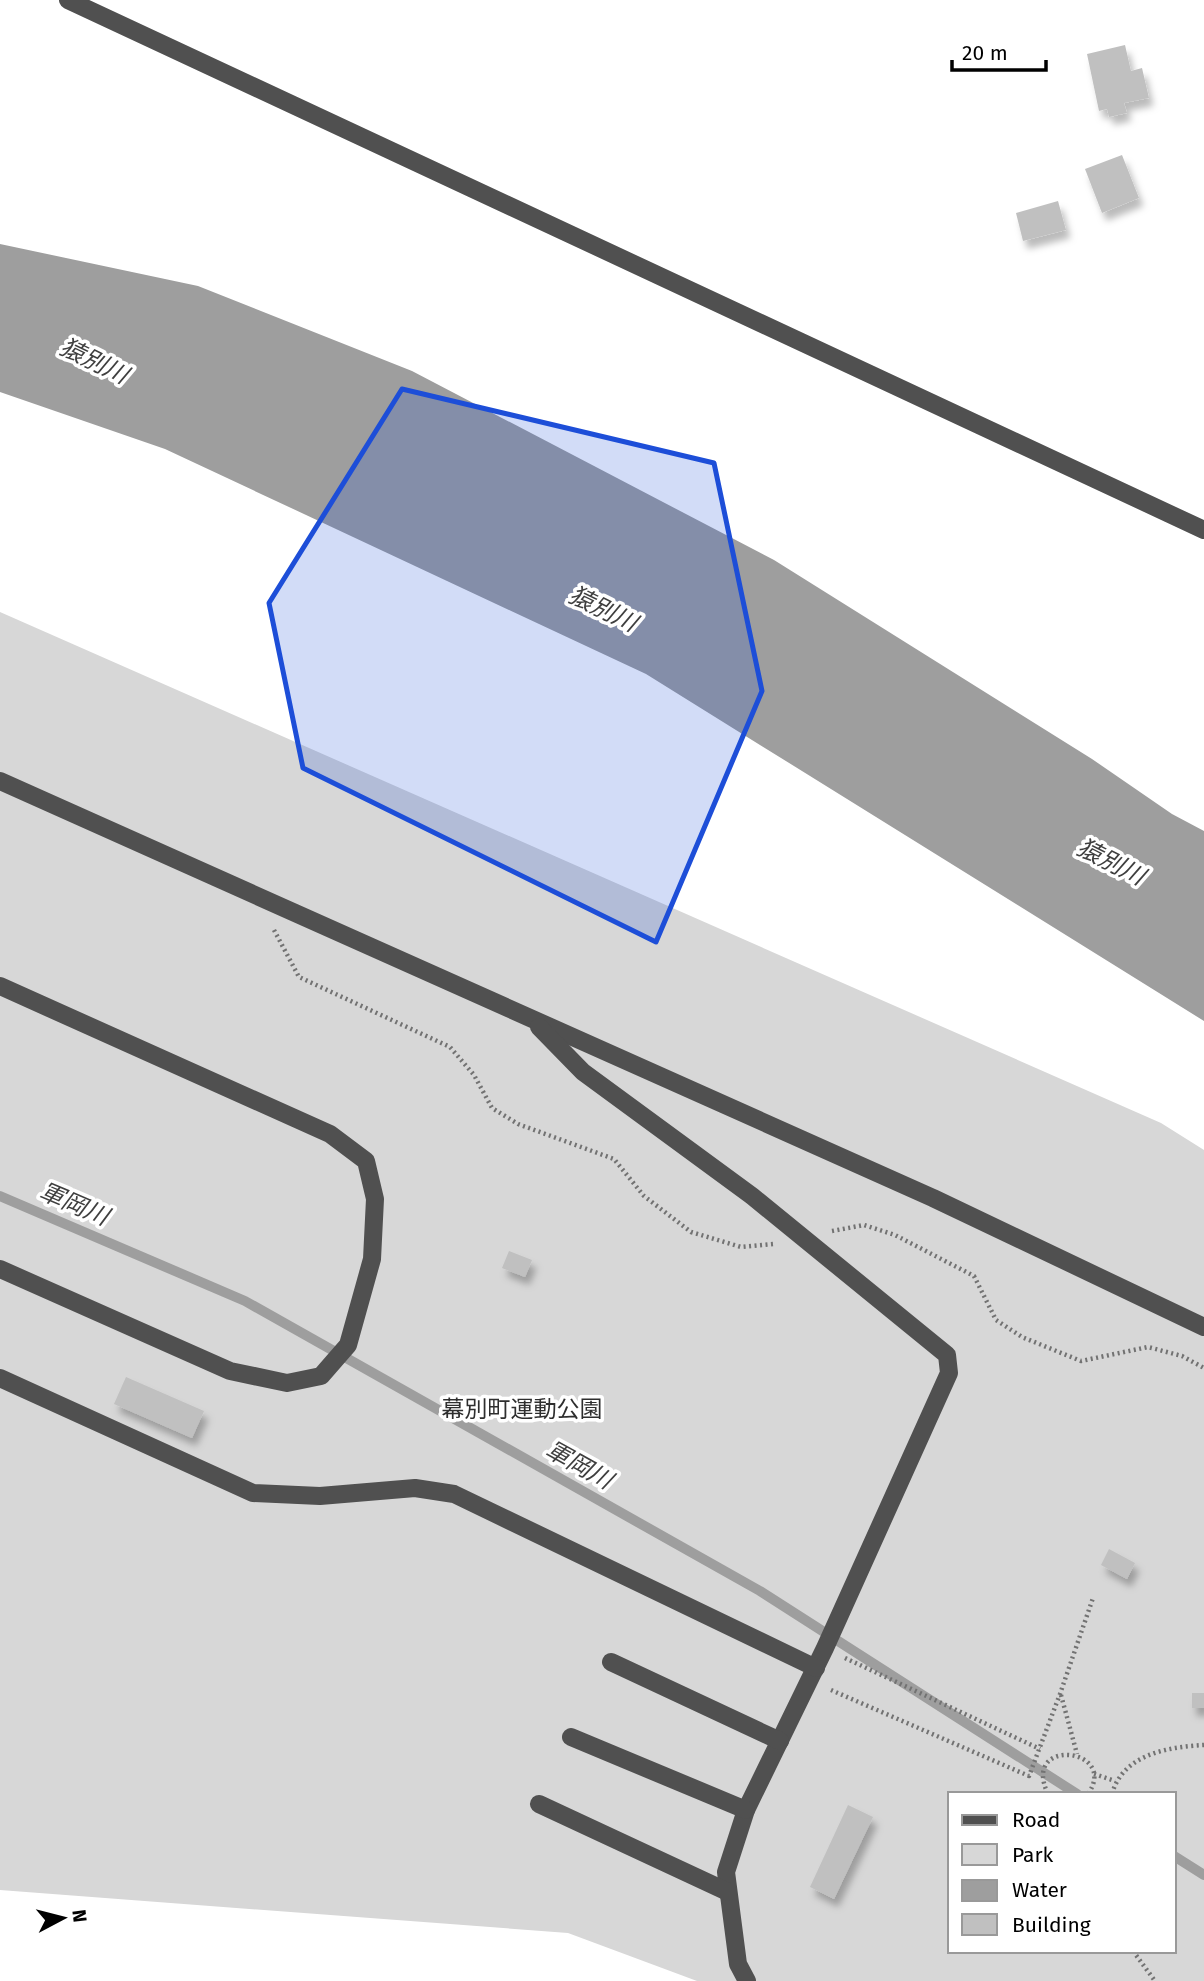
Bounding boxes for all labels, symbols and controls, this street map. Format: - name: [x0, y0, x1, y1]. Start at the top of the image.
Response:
- scale bar: [952, 28, 1046, 72]
- text: 20 m: [962, 40, 1008, 66]
- water label: 猿別川: [56, 333, 135, 391]
- water label: 猿別川: [565, 581, 644, 639]
- water label: 猿別川: [1073, 833, 1152, 892]
- water label: 軍岡川: [35, 1177, 115, 1232]
- park label: 幕別町運動公園: [442, 1395, 603, 1423]
- water label: 軍岡川: [541, 1435, 620, 1496]
- legend: [948, 1792, 1176, 1953]
- text: Road: [1012, 1807, 1060, 1833]
- text: Park: [1012, 1842, 1054, 1868]
- text: Water: [1012, 1877, 1067, 1903]
- north arrow: [28, 1883, 98, 1953]
- text: N: [67, 1908, 92, 1924]
- text: Building: [1012, 1912, 1091, 1938]

